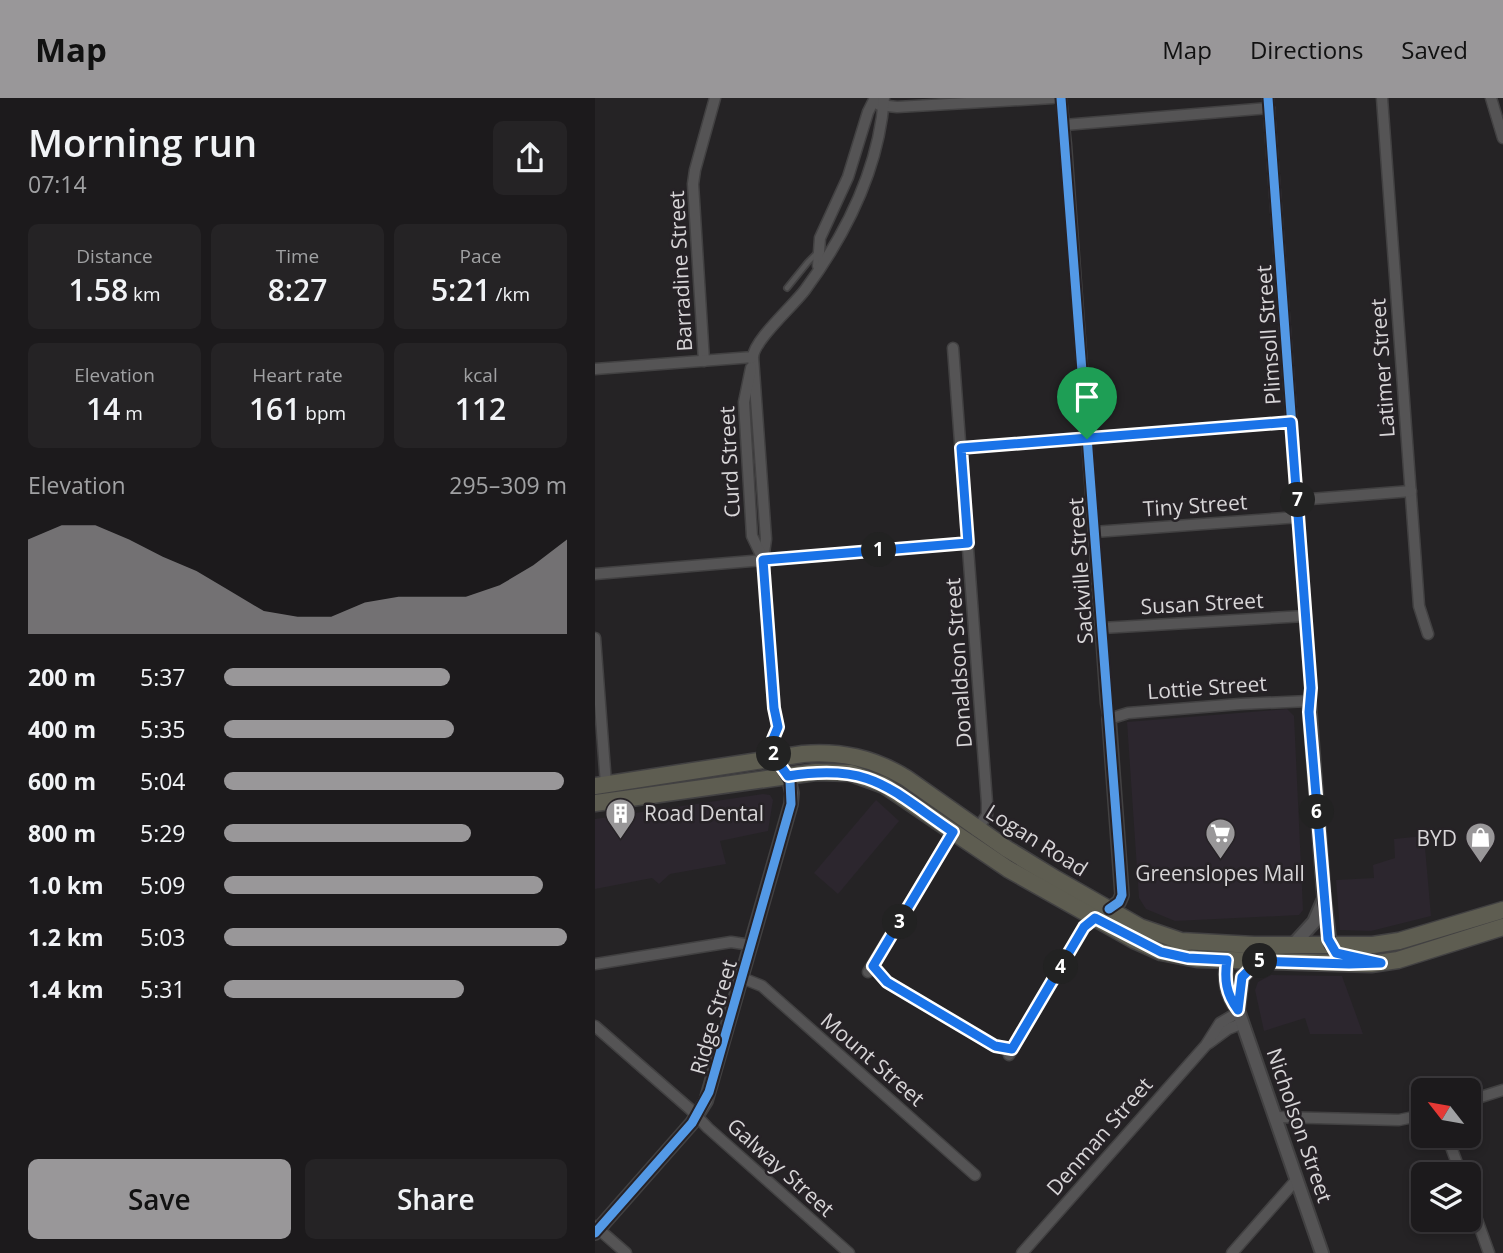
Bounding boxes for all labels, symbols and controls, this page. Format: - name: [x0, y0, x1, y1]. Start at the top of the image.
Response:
- text: Map: [35, 27, 107, 72]
- text: Map: [1162, 33, 1212, 66]
- text: Directions: [1250, 33, 1363, 66]
- text: Saved: [1401, 33, 1468, 66]
- text: Morning run: [28, 116, 257, 168]
- button: share: [493, 121, 567, 195]
- text: 07:14: [28, 168, 87, 200]
- street label: Barradine Street: [662, 190, 698, 352]
- text: Distance: [76, 243, 153, 269]
- text: Time: [276, 243, 319, 269]
- text: Pace: [460, 243, 501, 269]
- street label: Plimsoll Street: [1249, 264, 1287, 406]
- text: 1.58: [68, 269, 128, 310]
- text: 8:27: [268, 269, 327, 310]
- text: 5:21: [431, 269, 491, 310]
- text: km: [128, 281, 161, 307]
- text: /km: [491, 281, 530, 307]
- street label: Latimer Street: [1363, 298, 1401, 438]
- text: Elevation: [74, 362, 155, 388]
- text: Heart rate: [252, 362, 343, 388]
- text: kcal: [463, 362, 498, 388]
- pin: [1057, 367, 1117, 439]
- icon: arrive: [1068, 378, 1106, 416]
- text: 14: [86, 388, 120, 429]
- text: 161: [249, 388, 300, 429]
- text: 112: [455, 388, 506, 429]
- text: m: [120, 400, 143, 426]
- text: bpm: [300, 400, 346, 426]
- street label: Curd Street: [712, 406, 746, 518]
- text: Elevation: [28, 469, 126, 501]
- text: 295–309 m: [449, 469, 567, 501]
- pin: 7: [1281, 482, 1315, 518]
- text: 7: [1292, 486, 1303, 512]
- street label: Tiny Street: [1142, 487, 1248, 523]
- street label: Sackville Street: [1061, 497, 1099, 645]
- pin: 1: [861, 532, 897, 568]
- text: 1: [873, 536, 884, 562]
- street label: Donaldson Street: [938, 577, 978, 749]
- street label: Susan Street: [1140, 586, 1264, 620]
- text: 200 m: [28, 661, 96, 693]
- text: 5:37: [140, 661, 186, 693]
- street label: Lottie Street: [1146, 669, 1268, 705]
- text: 400 m: [28, 713, 96, 745]
- text: 5:35: [140, 713, 186, 745]
- pin: 2: [757, 736, 791, 772]
- text: 2: [768, 740, 779, 766]
- text: 600 m: [28, 765, 96, 797]
- text: 5:04: [140, 765, 186, 797]
- pin: 6: [1299, 794, 1335, 830]
- building icon: Road Dental: [604, 796, 638, 840]
- street label: Logan Road: [981, 798, 1093, 882]
- text: 6: [1311, 798, 1322, 824]
- place label: Road Dental: [644, 799, 764, 827]
- supermarket icon: Greenslopes Mall: [1203, 816, 1237, 860]
- text: 800 m: [28, 817, 96, 849]
- text: 5:29: [140, 817, 186, 849]
- shop icon: BYD: [1463, 821, 1497, 865]
- place label: BYD: [1416, 824, 1457, 852]
- place label: Greenslopes Mall: [1135, 859, 1305, 887]
- text: 1.0 km: [28, 869, 104, 901]
- text: 5:09: [140, 869, 186, 901]
- pin: 3: [883, 904, 917, 940]
- text: 3: [894, 908, 905, 934]
- text: 1.2 km: [28, 921, 104, 953]
- text: 5:03: [140, 921, 186, 953]
- pin: 5: [1243, 944, 1277, 978]
- text: 5: [1254, 947, 1265, 973]
- pin: 4: [1043, 950, 1079, 984]
- text: 4: [1055, 953, 1066, 979]
- street label: Ridge Street: [683, 956, 743, 1078]
- text: 1.4 km: [28, 973, 104, 1005]
- text: 5:31: [140, 973, 186, 1005]
- street label: Mount Street: [815, 1006, 931, 1112]
- street label: Nicholson Street: [1260, 1044, 1340, 1206]
- street label: Denman Street: [1040, 1071, 1158, 1201]
- north arrow: [1411, 1078, 1481, 1148]
- map controls: [1411, 1078, 1481, 1232]
- street label: Galway Street: [722, 1111, 840, 1223]
- button: Save: [28, 1159, 291, 1239]
- button: Share: [305, 1159, 567, 1239]
- button: layers: [1411, 1162, 1481, 1232]

